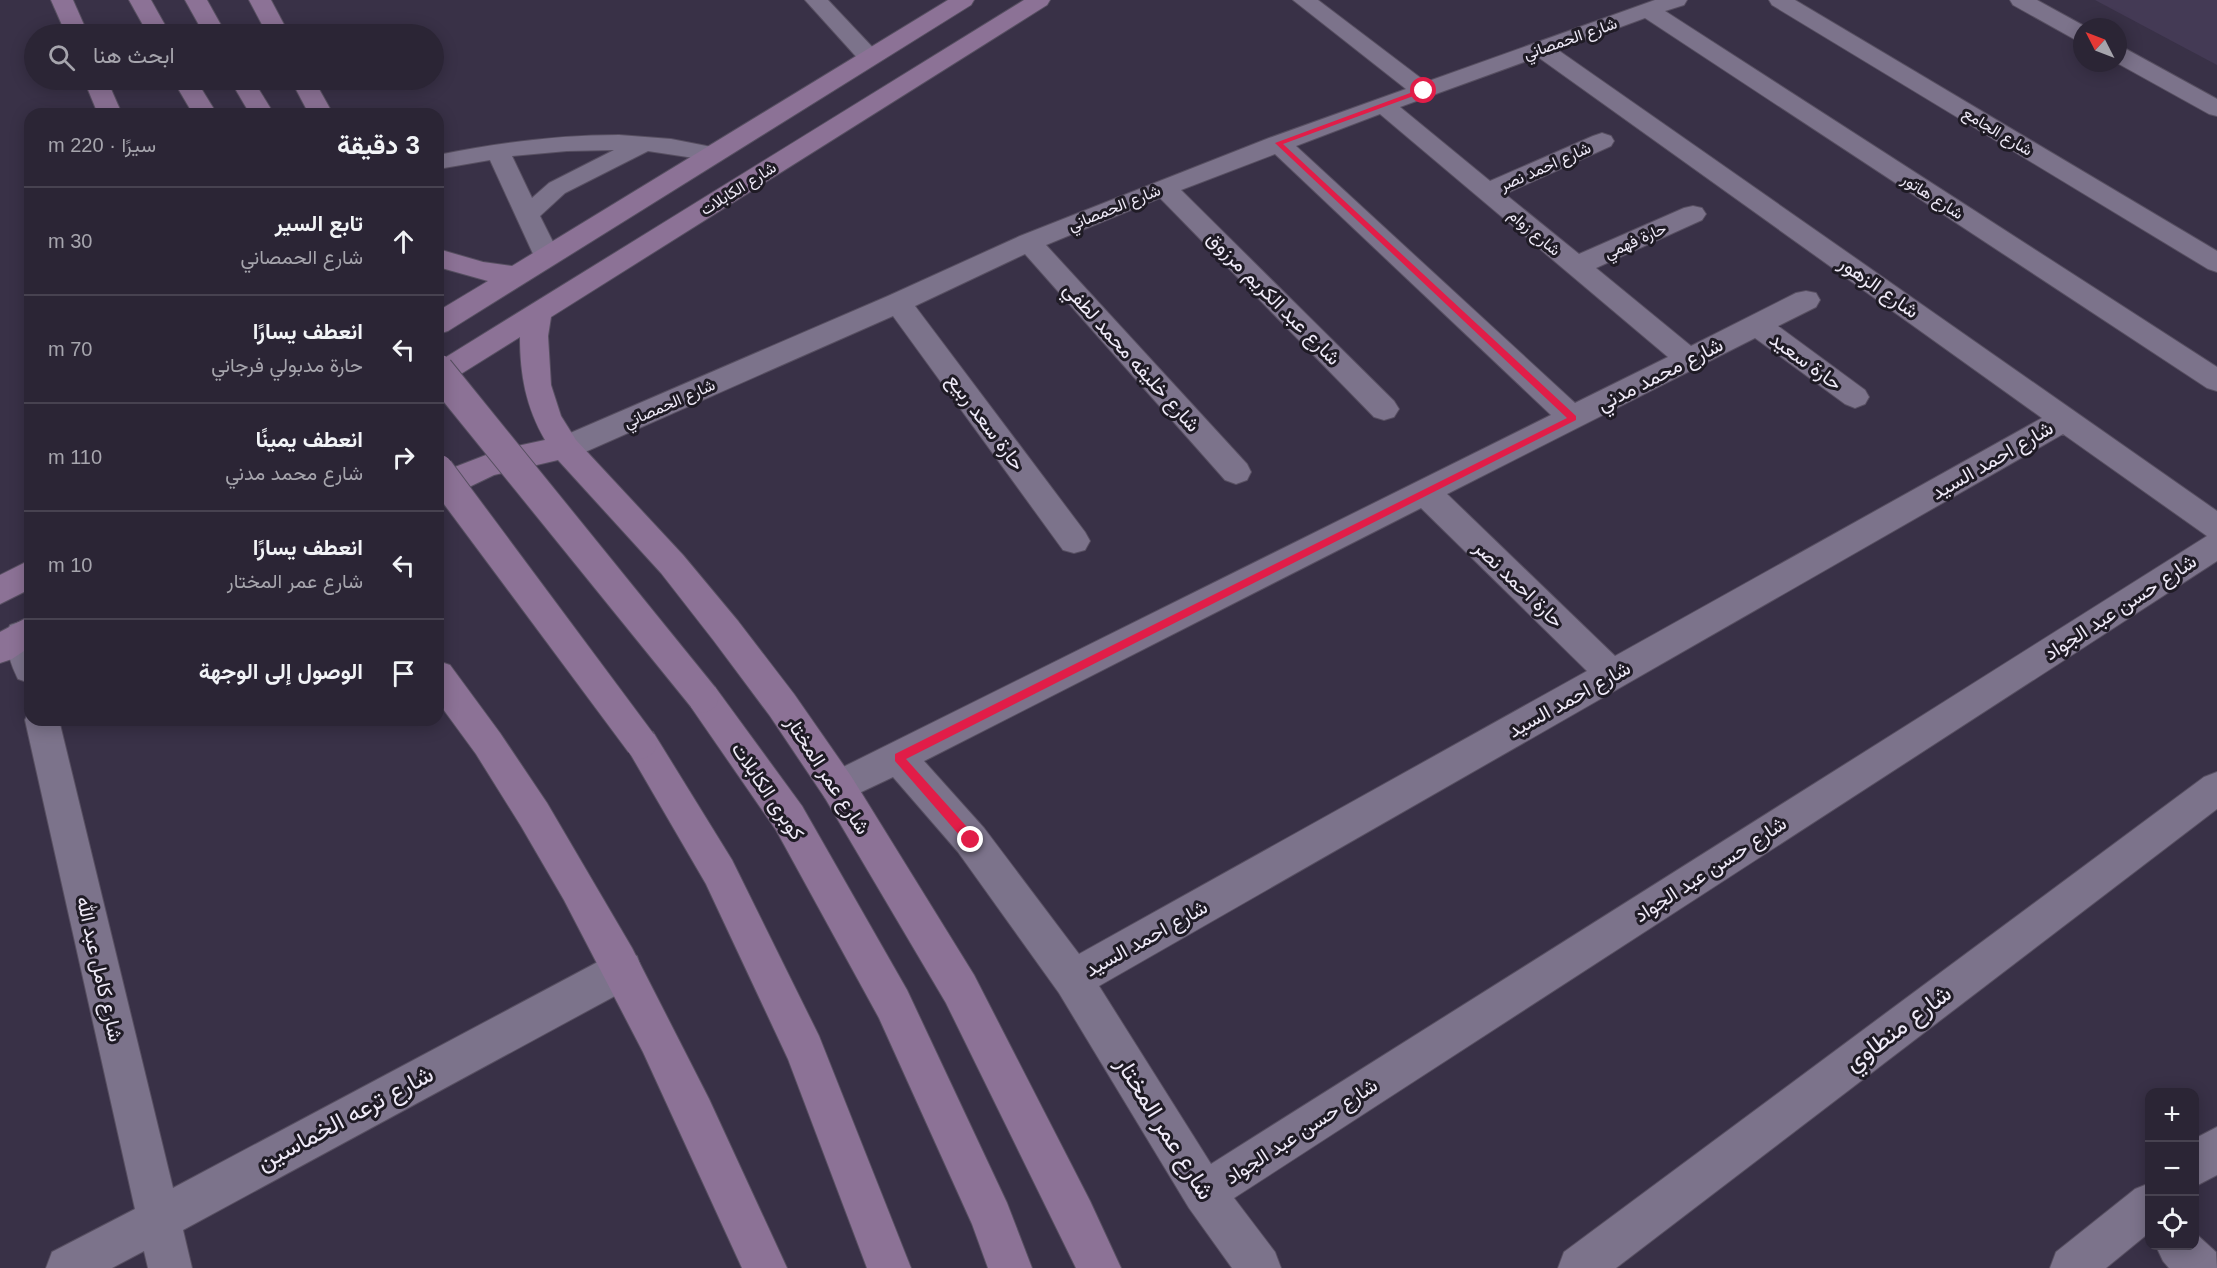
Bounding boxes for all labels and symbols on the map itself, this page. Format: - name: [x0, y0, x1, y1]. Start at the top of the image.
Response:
- street label: شارع الحمصاني: [1521, 14, 1621, 67]
- north arrow: [2073, 18, 2127, 72]
- route start: [1410, 77, 1436, 103]
- street label: شارع الجامع: [1958, 104, 2036, 161]
- street label: شارع احمد نصر: [1496, 139, 1595, 197]
- street label: شارع الكابلات: [697, 159, 781, 221]
- street label: شارع هاتور: [1897, 170, 1966, 225]
- street label: شارع الحمصاني: [1066, 181, 1165, 238]
- street label: شارع زوام: [1503, 206, 1564, 261]
- street label: حارة فهمي: [1602, 219, 1671, 266]
- street label: شارع عبد الكريم مرزوق: [1201, 227, 1345, 371]
- street label: شارع الزهور: [1832, 251, 1923, 325]
- street label: شارع خليفه محمد لطفي: [1055, 278, 1205, 440]
- street label: حارة سعيد: [1764, 327, 1846, 396]
- street label: شارع محمد مدني: [1594, 333, 1729, 420]
- street label: حارة سعد ربيع: [940, 370, 1029, 476]
- street label: شارع الحمصاني: [621, 376, 719, 436]
- street label: شارع احمد السيد: [1927, 416, 2058, 506]
- street label: حارة احمد نصر: [1468, 535, 1568, 633]
- street label: شارع حسن عبد الجواد: [2040, 550, 2202, 667]
- street label: شارع احمد السيد: [1504, 656, 1636, 744]
- street label: شارع عمر المختار: [779, 711, 874, 840]
- street label: كوبرى الكابلات: [726, 738, 809, 845]
- street label: شارع حسن عبد الجواد: [1630, 812, 1792, 929]
- route end: [957, 826, 983, 852]
- street label: شارع كامل عبد الله: [70, 894, 128, 1044]
- street label: شارع احمد السيد: [1081, 895, 1213, 983]
- street label: شارع منطاوي: [1839, 979, 1960, 1081]
- street label: شارع عمر المختار: [1108, 1050, 1220, 1206]
- street label: شارع ترعه الخماسين: [252, 1060, 439, 1178]
- street label: شارع حسن عبد الجواد: [1221, 1074, 1383, 1191]

